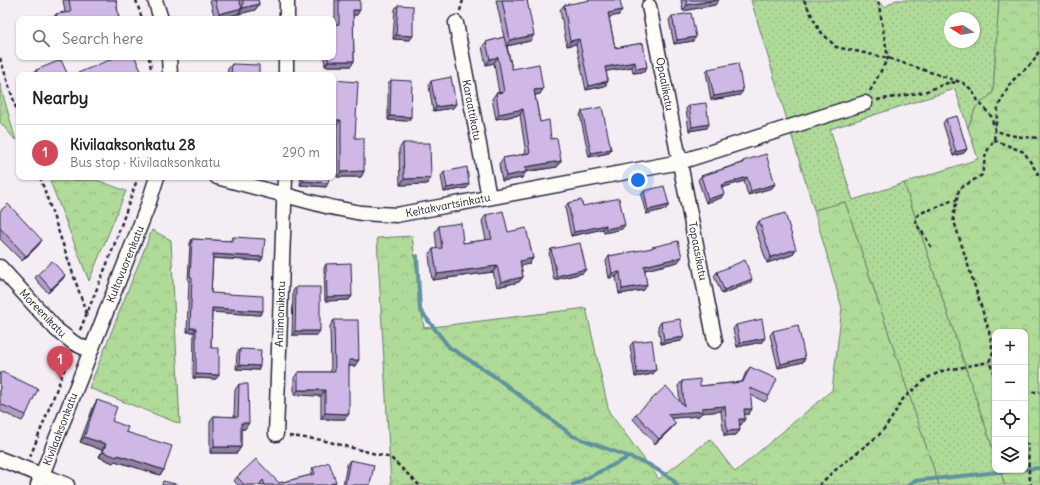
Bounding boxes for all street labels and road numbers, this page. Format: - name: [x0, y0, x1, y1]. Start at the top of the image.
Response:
- street label: Opaalikatu: [653, 56, 677, 112]
- street label: Karaattikatu: [459, 78, 485, 142]
- street label: Keltakvartsinkatu: [404, 190, 492, 220]
- street label: Topaasikatu: [685, 220, 711, 282]
- street label: Kultavuorenkatu: [103, 223, 147, 305]
- street label: Antimonikatu: [272, 280, 288, 347]
- street label: Moreenikatu: [16, 286, 70, 341]
- street label: Kivilaaksonkatu: [40, 390, 81, 468]

